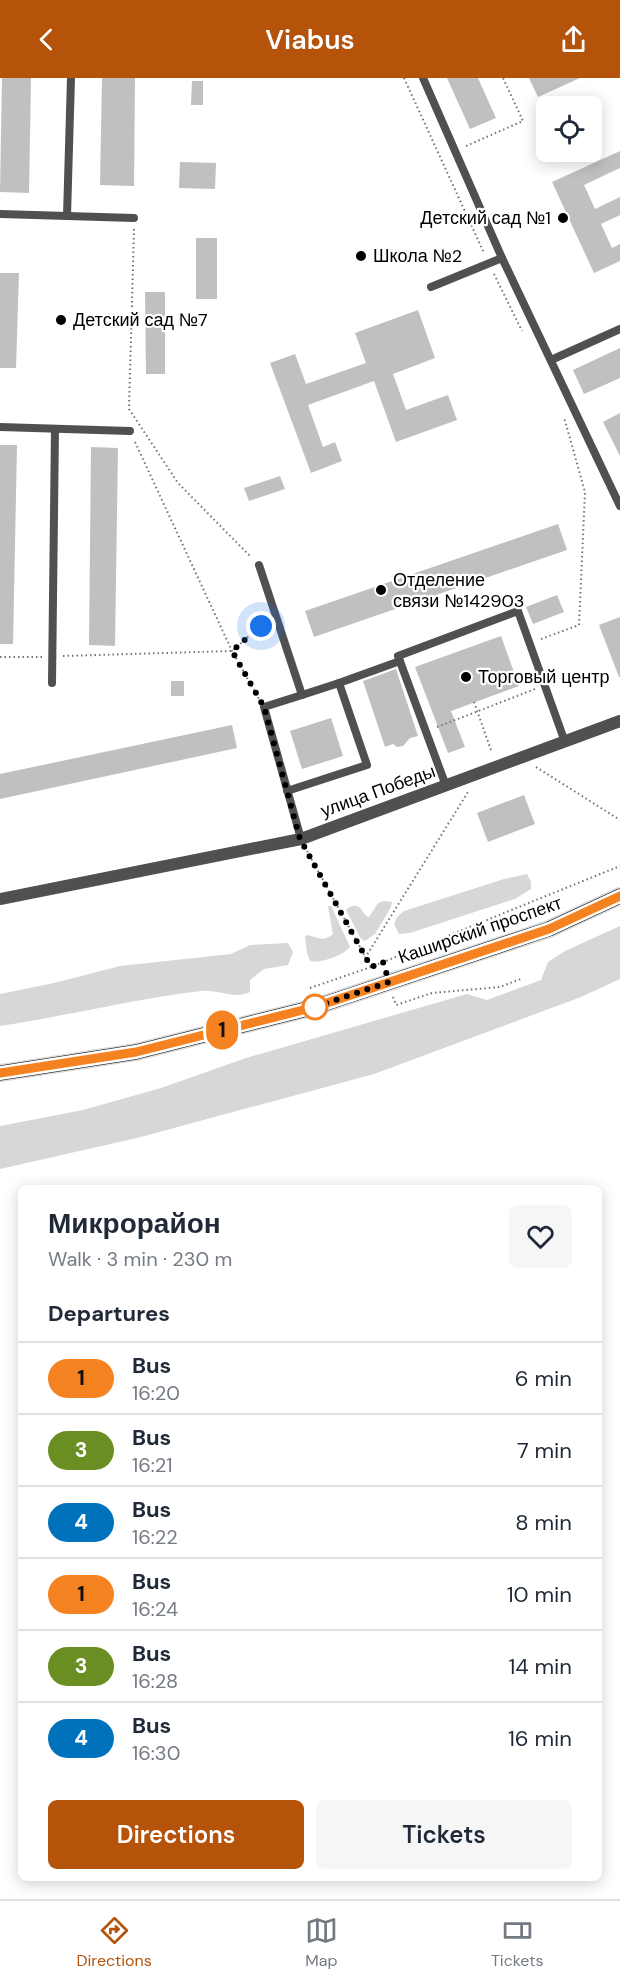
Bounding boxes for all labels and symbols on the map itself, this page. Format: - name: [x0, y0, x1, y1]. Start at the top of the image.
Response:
- place label: Детский сад №1: [420, 206, 551, 230]
- marker: Детский сад №1: [556, 211, 570, 225]
- place label: Школа №2: [373, 244, 462, 268]
- marker: Школа №2: [354, 249, 368, 263]
- place label: Детский сад №7: [73, 308, 208, 332]
- marker: Детский сад №7: [54, 313, 68, 327]
- place label: Отделение связи №142903: [393, 568, 525, 613]
- marker: Отделение связи №142903: [374, 583, 388, 597]
- your location: [246, 611, 276, 641]
- place label: Торговый центр: [478, 665, 609, 689]
- marker: Торговый центр: [459, 670, 473, 684]
- street label: улица Победы: [317, 759, 439, 823]
- street label: Каширский проспект: [395, 891, 565, 969]
- unlabelled marker: [302, 994, 328, 1020]
- line badge: 1: [202, 1010, 242, 1050]

